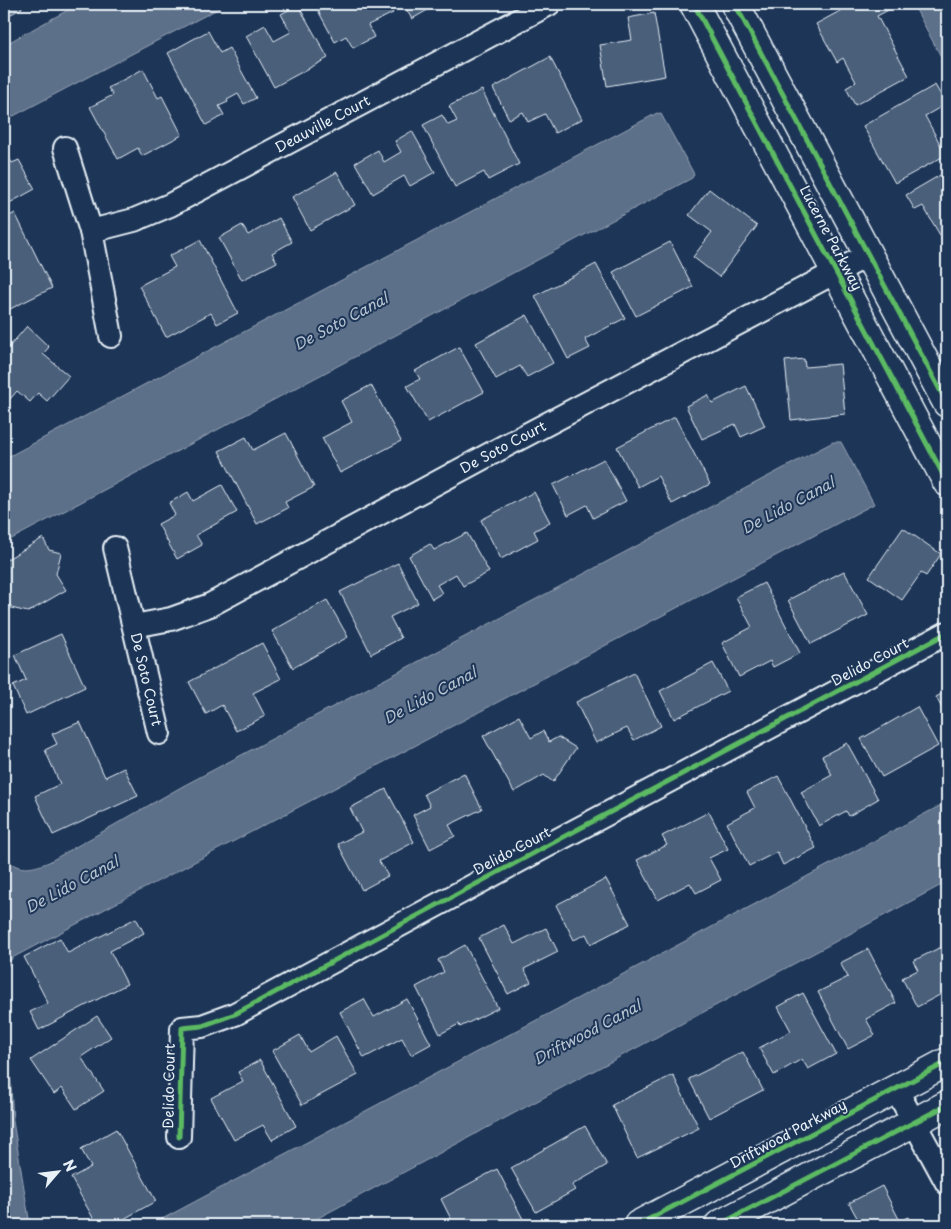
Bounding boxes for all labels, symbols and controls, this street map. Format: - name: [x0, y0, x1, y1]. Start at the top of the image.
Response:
- street label: Deauville Court: [271, 90, 374, 158]
- street label: Lucerne Parkway: [795, 182, 868, 294]
- water label: De Soto Canal: [289, 285, 394, 355]
- street label: De Soto Court: [456, 415, 550, 478]
- water label: De Lido Canal: [737, 469, 840, 539]
- street label: De Soto Court: [126, 631, 168, 728]
- street label: Delido Court: [827, 632, 913, 691]
- water label: De Lido Canal: [379, 659, 482, 729]
- street label: Delido Court: [469, 821, 555, 880]
- water label: De Lido Canal: [21, 848, 124, 918]
- water label: Driftwood Canal: [528, 992, 647, 1070]
- street label: Delido Court: [157, 1043, 180, 1129]
- street label: Driftwood Parkway: [725, 1094, 850, 1173]
- north arrow: [32, 1146, 82, 1196]
- text: N: [58, 1156, 82, 1175]

